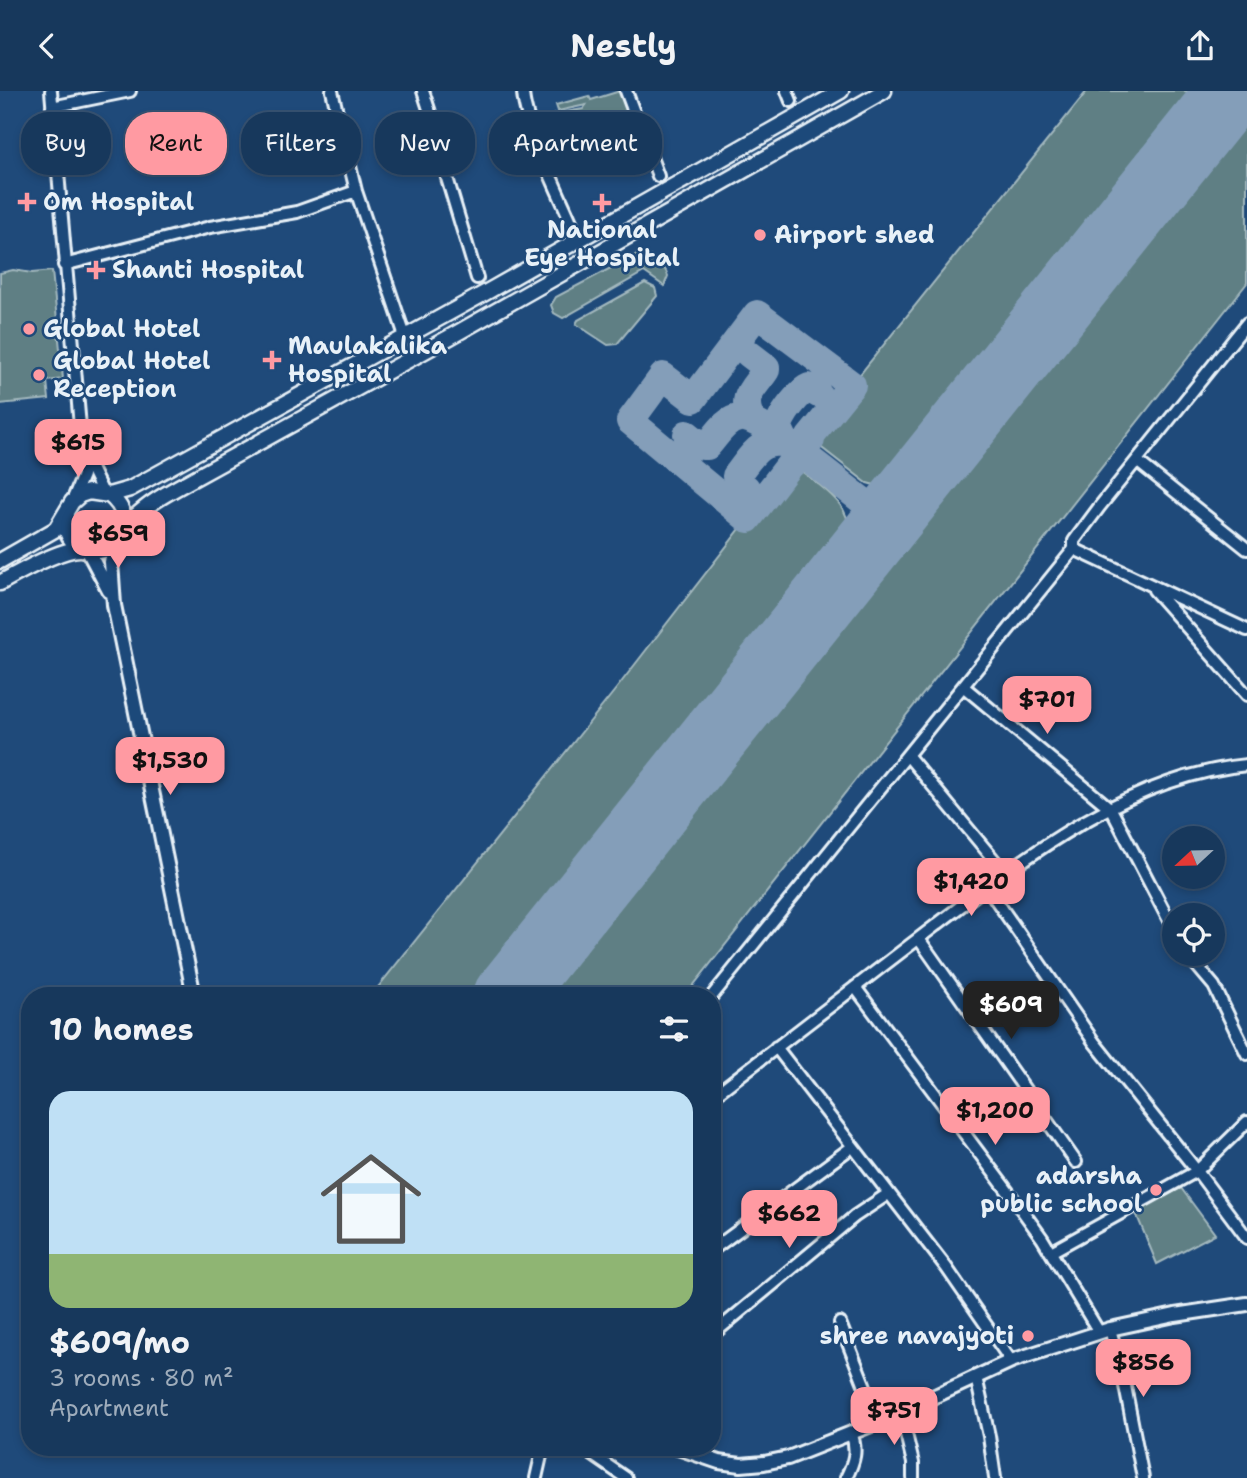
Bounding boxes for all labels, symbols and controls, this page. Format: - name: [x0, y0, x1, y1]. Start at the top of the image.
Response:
- text: Nestly: [570, 24, 677, 67]
- icon: back: [28, 27, 66, 65]
- icon: share: [1181, 27, 1219, 65]
- chip: Buy: [21, 112, 111, 175]
- chip: Rent: [125, 112, 227, 175]
- chip: Filters: [241, 112, 361, 175]
- chip: New: [375, 112, 475, 175]
- chip: Apartment: [489, 112, 662, 175]
- place label: Om Hospital: [43, 186, 194, 218]
- marker: Om Hospital: [17, 192, 37, 212]
- marker: National Eye Hospital: [592, 193, 612, 213]
- place label: National Eye Hospital: [524, 214, 680, 274]
- place label: Airport shed: [774, 219, 934, 251]
- marker: Airport shed: [752, 227, 768, 243]
- place label: Shanti Hospital: [112, 254, 304, 286]
- marker: Shanti Hospital: [86, 260, 106, 280]
- place label: Global Hotel: [43, 313, 200, 345]
- marker: Global Hotel: [21, 321, 37, 337]
- place label: Maulakalika Hospital: [288, 330, 448, 390]
- place label: Global Hotel Reception: [53, 345, 210, 405]
- marker: Maulakalika Hospital: [262, 350, 282, 370]
- marker: Global Hotel Reception: [31, 367, 47, 383]
- pin: $615: [37, 419, 119, 479]
- text: $615: [51, 427, 105, 457]
- pin: $659: [77, 511, 159, 570]
- text: $659: [87, 518, 149, 548]
- pin: $701: [1006, 677, 1088, 736]
- text: $701: [1018, 684, 1076, 714]
- pin: $1,530: [113, 737, 227, 797]
- text: $1,530: [132, 745, 208, 775]
- north arrow: [1162, 826, 1225, 889]
- map controls: [1162, 826, 1225, 966]
- pin: $1,420: [914, 859, 1028, 918]
- text: $1,420: [933, 866, 1009, 896]
- button: locate: [1162, 903, 1225, 966]
- pin: $609: [970, 981, 1052, 1041]
- text: $609: [979, 989, 1043, 1019]
- text: 10 homes: [49, 1009, 194, 1050]
- icon: filters: [655, 1010, 693, 1048]
- pin: $1,200: [938, 1087, 1052, 1147]
- text: $1,200: [956, 1095, 1034, 1125]
- icon: home: [308, 1136, 434, 1262]
- place label: adarsha public school: [981, 1160, 1143, 1220]
- marker: adarsha public school: [1148, 1182, 1164, 1198]
- pin: $662: [748, 1191, 830, 1250]
- text: $662: [757, 1198, 821, 1228]
- place label: shree navajyoti: [820, 1320, 1014, 1352]
- text: $609/mo: [49, 1322, 190, 1363]
- marker: shree navajyoti: [1020, 1328, 1036, 1344]
- pin: $856: [1102, 1339, 1184, 1399]
- text: $856: [1112, 1347, 1174, 1377]
- text: 3 rooms · 80 m²: [49, 1363, 234, 1393]
- pin: $751: [853, 1387, 935, 1447]
- text: Apartment: [49, 1393, 169, 1423]
- text: $751: [867, 1395, 921, 1425]

